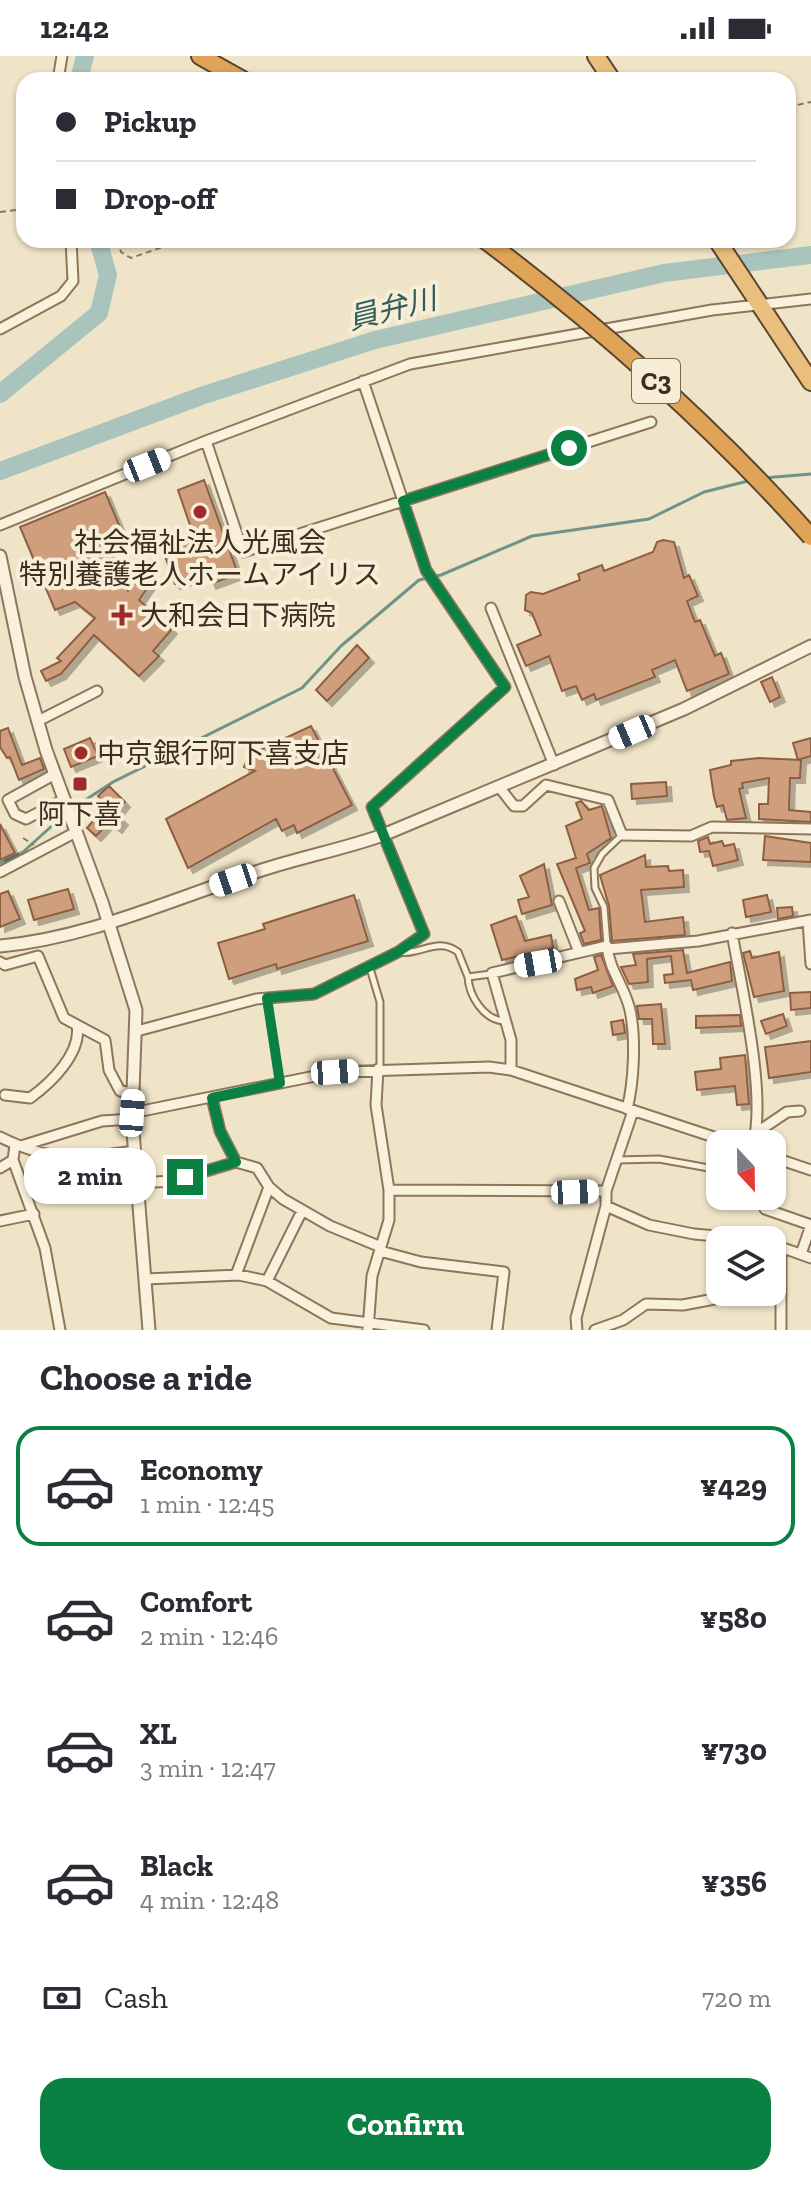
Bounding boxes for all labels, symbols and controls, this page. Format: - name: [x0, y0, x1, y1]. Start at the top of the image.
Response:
- text: 12:42: [40, 10, 109, 46]
- text: Pickup: [104, 104, 196, 140]
- text: Drop-off: [104, 181, 216, 217]
- water label: 員弁川: [344, 280, 443, 337]
- road number: C3: [632, 359, 680, 403]
- route start: [551, 430, 587, 466]
- car: [120, 445, 174, 485]
- marker: 社会福祉法人光風会 特別養護老人ホームアイリス: [191, 503, 209, 521]
- place label: 社会福祉法人光風会 特別養護老人ホームアイリス: [19, 526, 381, 591]
- place label: 大和会日下病院: [140, 599, 336, 632]
- marker: 大和会日下病院: [111, 604, 133, 626]
- car: [605, 712, 659, 752]
- place label: 中京銀行阿下喜支店: [97, 737, 349, 770]
- marker: 中京銀行阿下喜支店: [72, 744, 90, 762]
- marker: 阿下喜: [71, 775, 89, 793]
- place label: 阿下喜: [38, 798, 122, 831]
- car: [206, 861, 260, 899]
- car: [512, 947, 564, 979]
- car: [310, 1058, 360, 1086]
- car: [118, 1088, 146, 1138]
- north arrow: [706, 1130, 786, 1210]
- map controls: [706, 1130, 786, 1306]
- callout: 2 min: [25, 1149, 157, 1205]
- route end: [167, 1159, 203, 1195]
- text: 2 min: [58, 1160, 122, 1192]
- car: [551, 1179, 599, 1205]
- button: layers: [706, 1226, 786, 1306]
- text: Choose a ride: [40, 1356, 252, 1399]
- icon: car: [44, 1450, 116, 1522]
- text: Economy: [140, 1452, 263, 1488]
- text: ¥429: [700, 1468, 767, 1504]
- text: 1 min · 12:45: [140, 1488, 275, 1520]
- icon: car: [44, 1582, 116, 1654]
- text: Comfort: [140, 1584, 252, 1620]
- text: ¥580: [700, 1600, 767, 1636]
- text: 2 min · 12:46: [140, 1620, 278, 1652]
- icon: car: [44, 1714, 116, 1786]
- text: XL: [140, 1716, 177, 1752]
- text: ¥730: [701, 1732, 767, 1768]
- text: 3 min · 12:47: [140, 1752, 276, 1784]
- icon: car: [44, 1846, 116, 1918]
- text: Black: [140, 1848, 213, 1884]
- text: ¥356: [701, 1864, 767, 1900]
- text: 4 min · 12:48: [140, 1884, 279, 1916]
- icon: cash: [40, 1976, 84, 2020]
- text: Cash: [104, 1980, 168, 2016]
- text: 720 m: [702, 1982, 771, 2014]
- button: Confirm: [40, 2078, 771, 2170]

